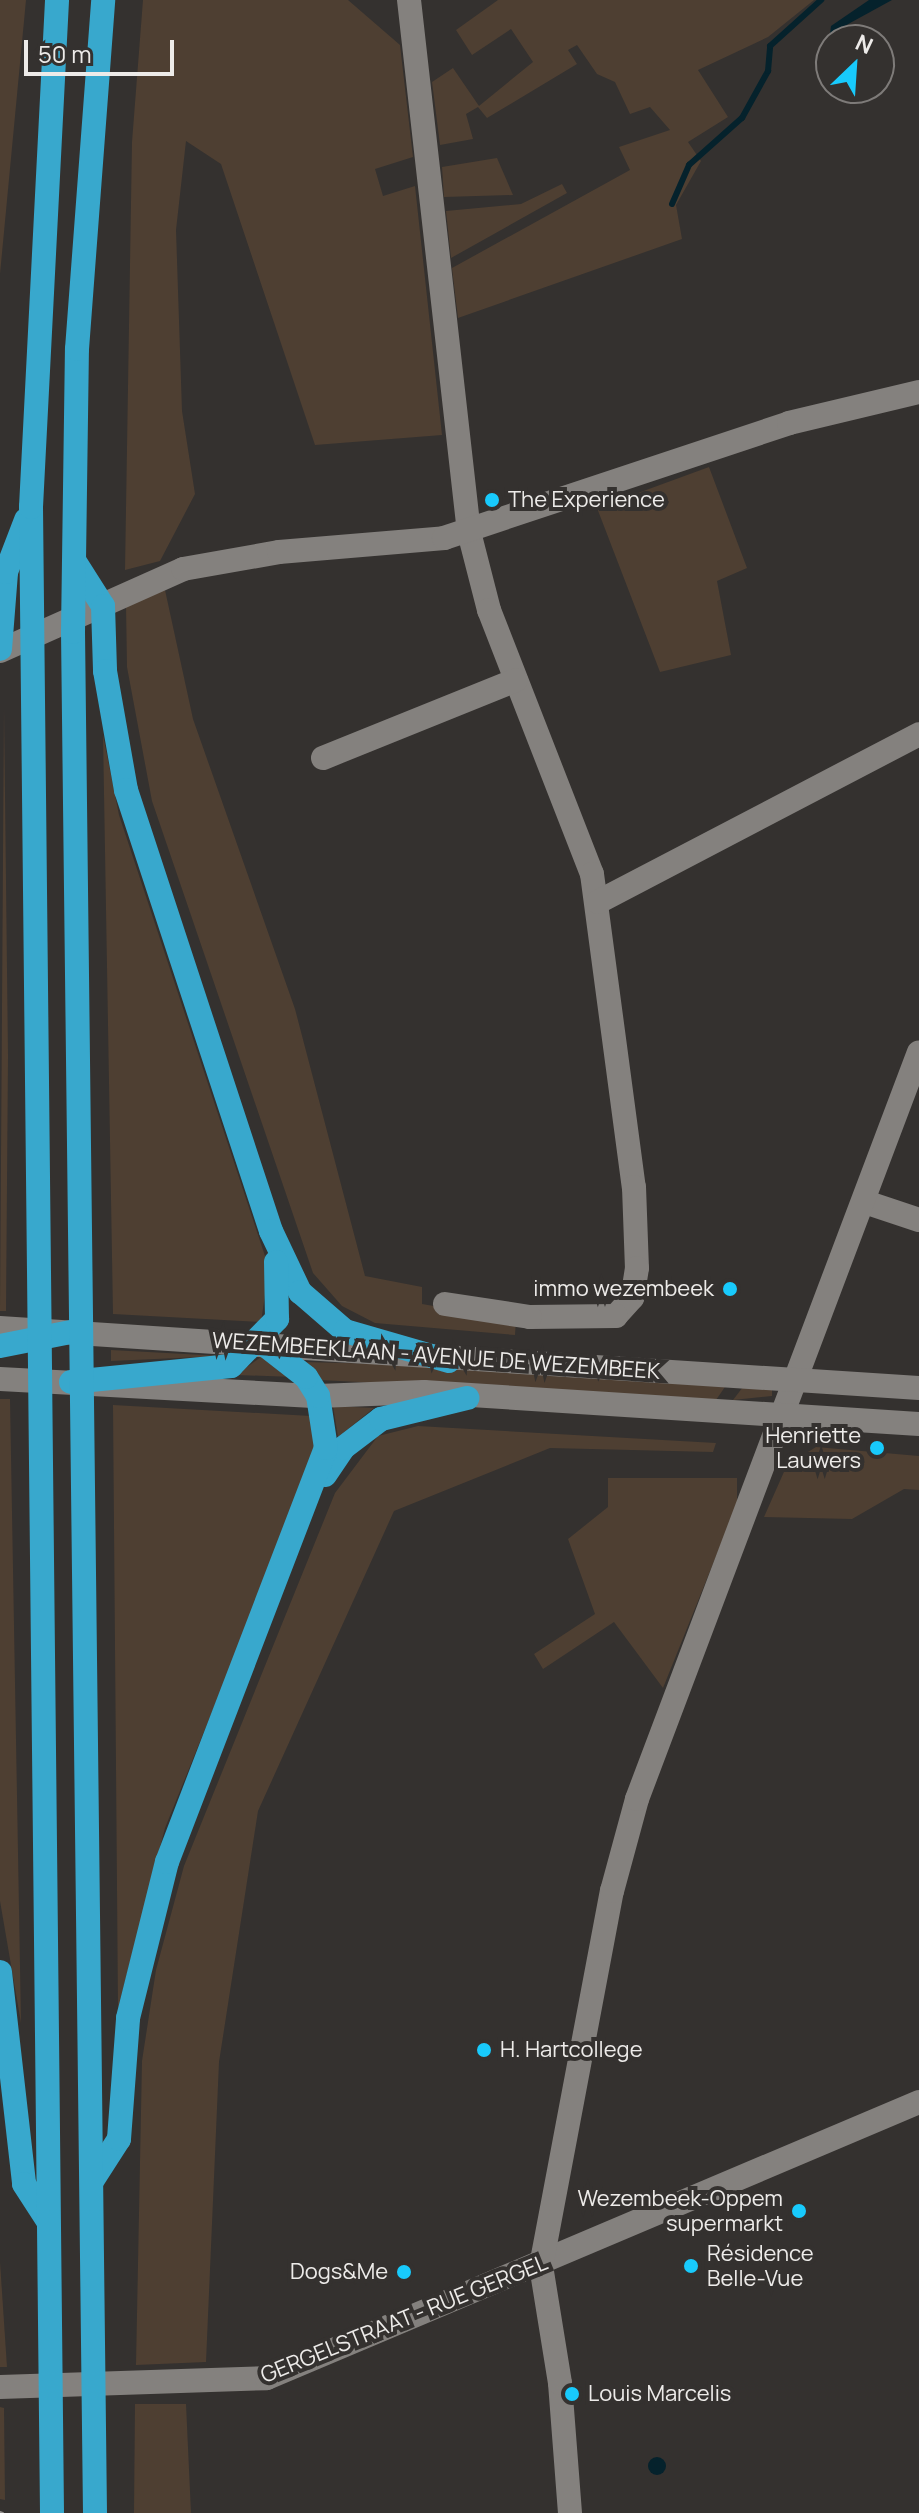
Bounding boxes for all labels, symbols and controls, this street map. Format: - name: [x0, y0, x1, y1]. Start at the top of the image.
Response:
- scale bar: [28, 24, 178, 74]
- north arrow: [815, 24, 895, 104]
- text: N: [851, 27, 878, 61]
- text: 50 m: [38, 37, 92, 70]
- place label: The Experience: [508, 487, 665, 513]
- marker: The Experience: [483, 491, 501, 509]
- place label: immo wezembeek: [533, 1276, 714, 1302]
- marker: immo wezembeek: [721, 1280, 739, 1298]
- street label: WEZEMBEEKLAAN - AVENUE DE WEZEMBEEK: [211, 1327, 661, 1385]
- place label: Henriette Lauwers: [765, 1422, 861, 1474]
- marker: Henriette Lauwers: [868, 1439, 886, 1457]
- place label: H. Hartcollege: [500, 2037, 642, 2063]
- marker: H. Hartcollege: [475, 2041, 493, 2059]
- place label: Wezembeek-Oppem supermarkt: [578, 2185, 783, 2236]
- marker: Wezembeek-Oppem supermarkt: [790, 2202, 808, 2220]
- place label: Résidence Belle-Vue: [707, 2240, 814, 2292]
- street label: GERGELSTRAAT - RUE GERGEL: [256, 2249, 552, 2389]
- marker: Résidence Belle-Vue: [682, 2257, 700, 2275]
- place label: Dogs&Me: [290, 2259, 388, 2285]
- marker: Dogs&Me: [395, 2263, 413, 2281]
- place label: Louis Marcelis: [588, 2381, 731, 2407]
- marker: Louis Marcelis: [563, 2385, 581, 2403]

